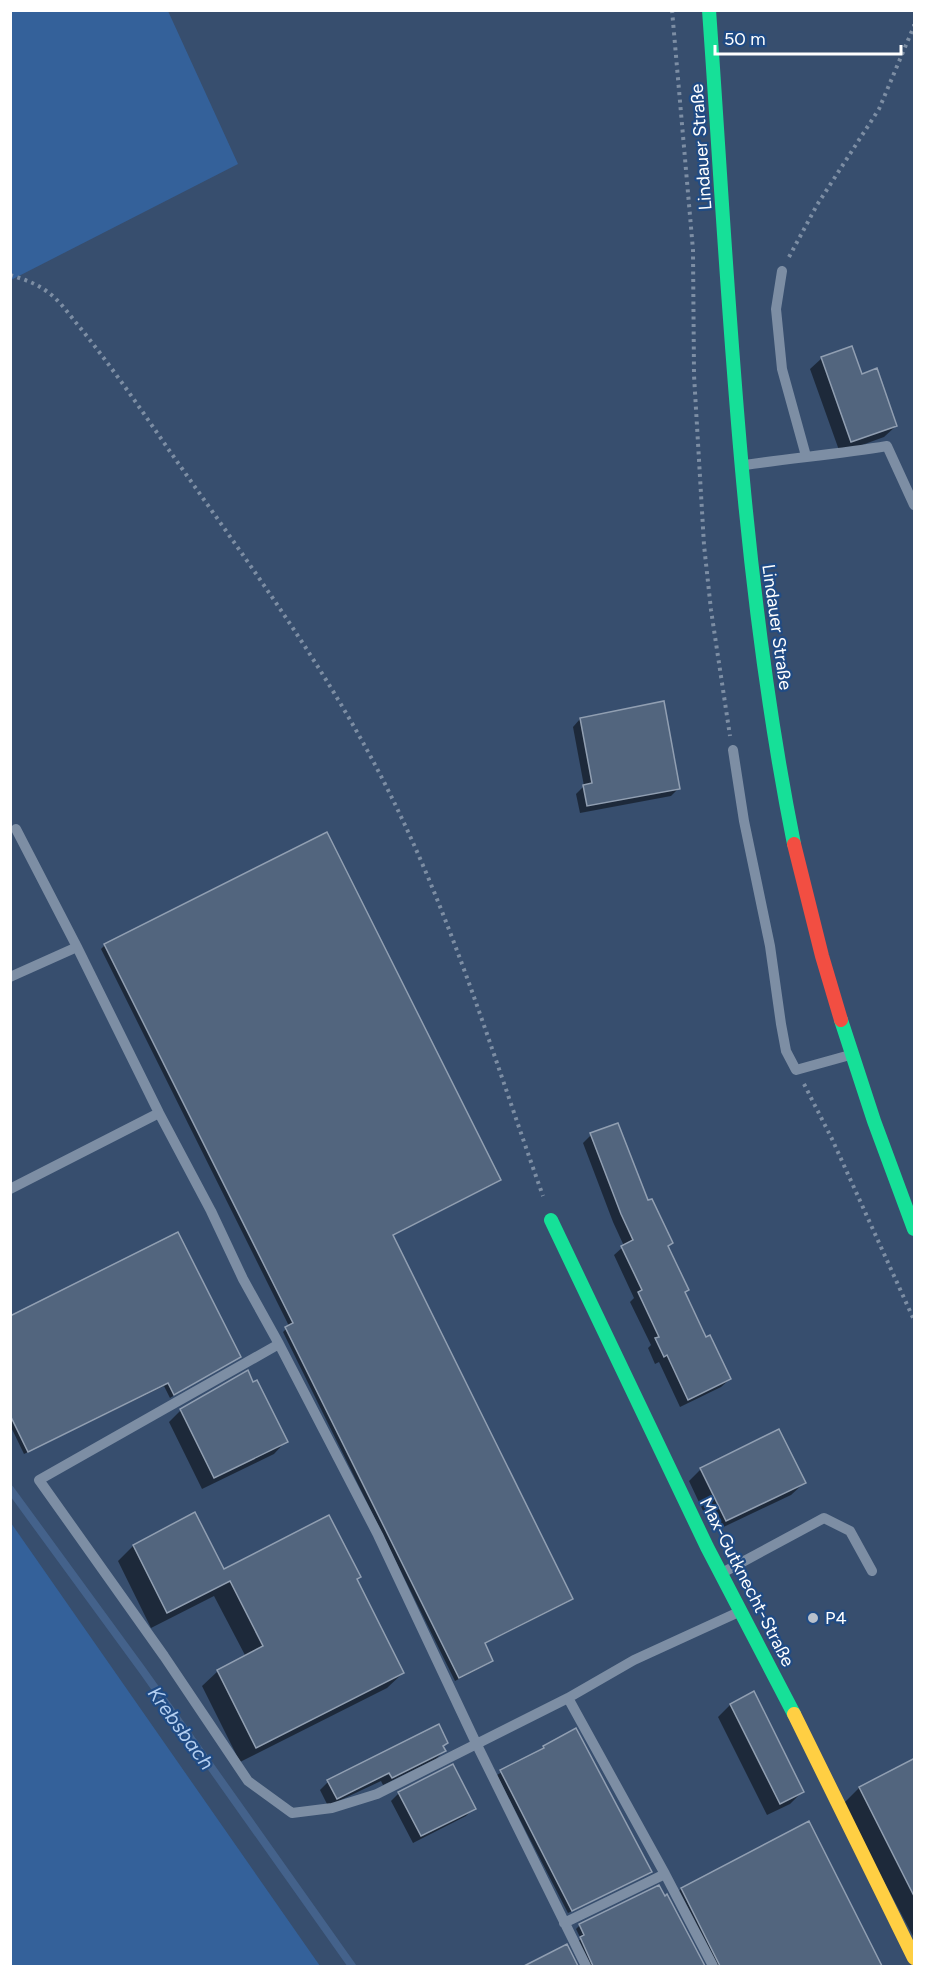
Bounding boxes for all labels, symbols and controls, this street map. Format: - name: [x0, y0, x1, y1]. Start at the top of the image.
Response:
- scale bar: [715, 18, 901, 56]
- text: 50 m: [724, 28, 766, 50]
- street label: Lindauer Straße: [686, 83, 716, 211]
- street label: Lindauer Straße: [757, 563, 797, 691]
- street label: Max-Gutknecht-Straße: [695, 1494, 799, 1670]
- place label: P4: [825, 1607, 847, 1629]
- marker: P4: [806, 1611, 820, 1625]
- water label: Krebsbach: [143, 1682, 219, 1774]

